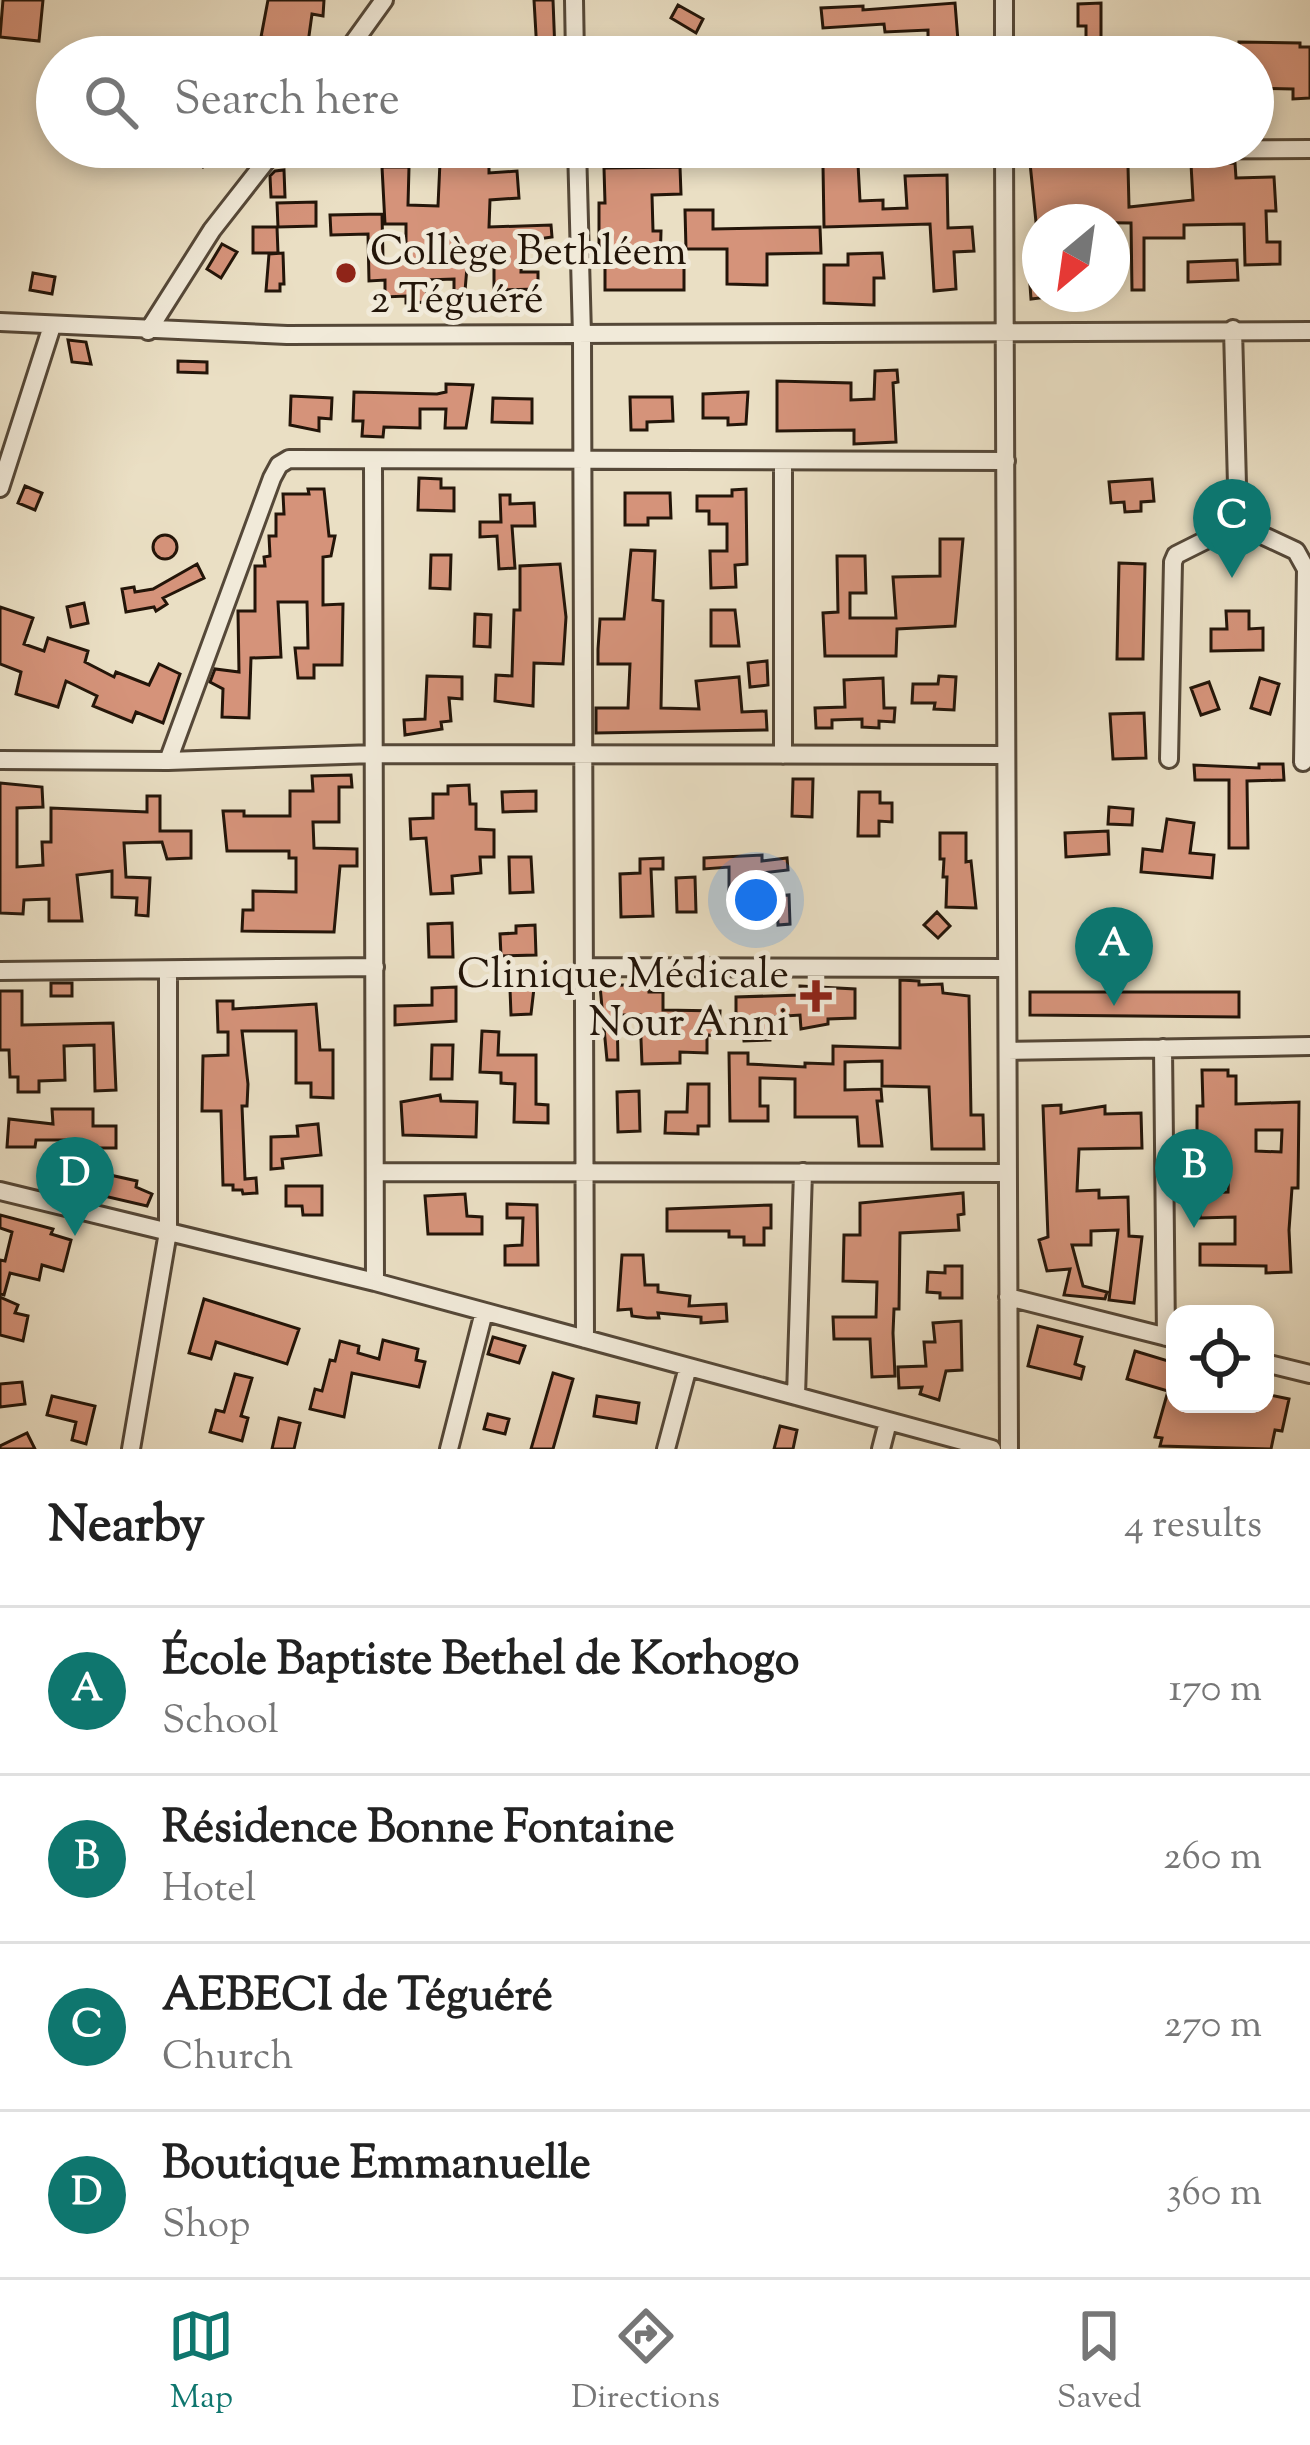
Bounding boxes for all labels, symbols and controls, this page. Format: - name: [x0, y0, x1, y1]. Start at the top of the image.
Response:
- search box: [36, 36, 1274, 168]
- icon: search: [78, 69, 144, 135]
- text: Search here: [174, 70, 400, 135]
- north arrow: [1022, 204, 1130, 312]
- place label: Collège Bethléem 2 Téguéré: [370, 224, 687, 332]
- marker: Collège Bethléem 2 Téguéré: [333, 260, 359, 286]
- pin: C: [1193, 479, 1271, 578]
- your location: [726, 870, 786, 930]
- pin: A: [1075, 907, 1153, 1006]
- place label: Clinique Médicale Nour Anni: [457, 947, 789, 1055]
- marker: Clinique Médicale Nour Anni: [800, 980, 832, 1012]
- pin: B: [1155, 1129, 1233, 1228]
- pin: D: [36, 1137, 114, 1236]
- map controls: [1166, 1305, 1274, 1413]
- button: locate: [1166, 1305, 1274, 1413]
- text: Nearby: [48, 1491, 205, 1564]
- text: 4 results: [1124, 1499, 1262, 1555]
- text: École Baptiste Bethel de Korhogo: [162, 1630, 799, 1695]
- text: A: [71, 1663, 103, 1719]
- text: 170 m: [1169, 1663, 1262, 1719]
- text: School: [162, 1695, 279, 1751]
- text: Résidence Bonne Fontaine: [162, 1798, 675, 1863]
- text: B: [75, 1831, 99, 1887]
- text: 260 m: [1163, 1831, 1262, 1887]
- text: Hotel: [162, 1863, 256, 1919]
- text: AEBECI de Téguéré: [162, 1966, 553, 2031]
- text: C: [71, 1999, 103, 2055]
- text: 270 m: [1164, 1999, 1262, 2055]
- text: Church: [162, 2031, 293, 2087]
- text: Boutique Emmanuelle: [162, 2134, 591, 2199]
- text: D: [72, 2167, 102, 2223]
- text: 360 m: [1166, 2167, 1262, 2223]
- text: Shop: [162, 2199, 250, 2255]
- tab: Map: [168, 2303, 234, 2423]
- tab: Directions: [571, 2303, 720, 2423]
- tab: Saved: [1057, 2303, 1142, 2423]

